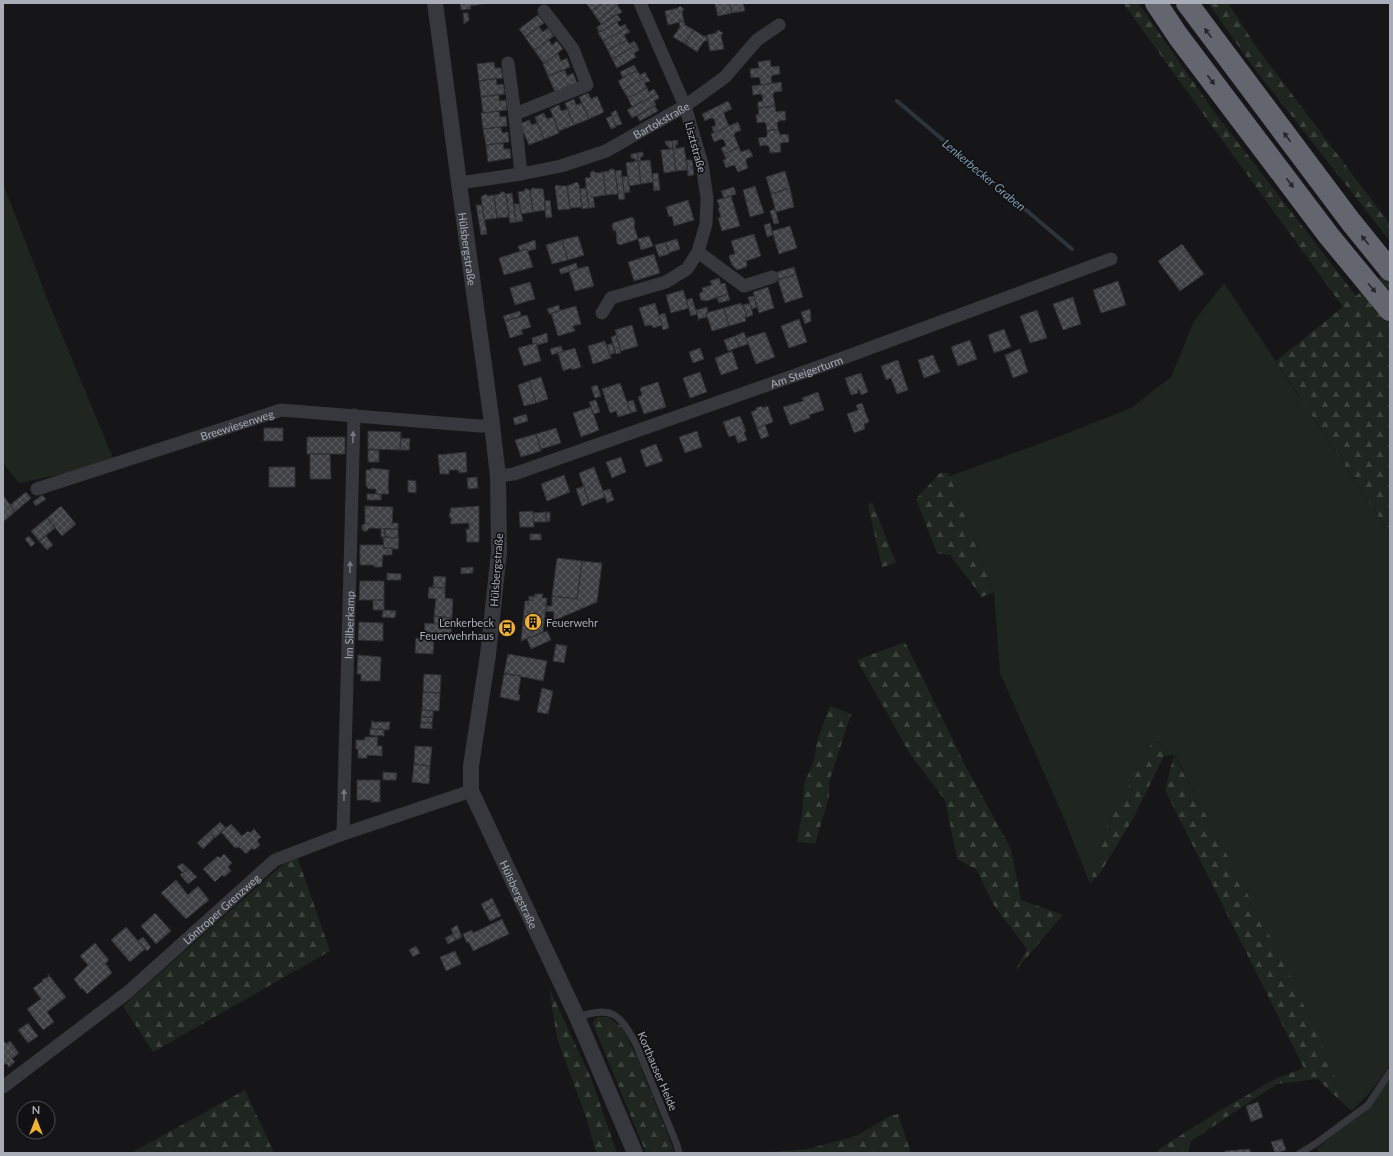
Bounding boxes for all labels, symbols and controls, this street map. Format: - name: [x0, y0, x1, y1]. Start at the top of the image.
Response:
- one-way arrow: [1204, 27, 1213, 38]
- one-way arrow: [1207, 74, 1216, 85]
- street label: Bartokstraße: [630, 99, 692, 141]
- street label: Lisztstraße: [683, 120, 709, 174]
- one-way arrow: [1283, 131, 1291, 142]
- water label: Lenkerbecker Graben: [939, 136, 1029, 214]
- one-way arrow: [1286, 178, 1294, 189]
- street label: Hülsbergstraße: [457, 211, 480, 286]
- one-way arrow: [1361, 235, 1370, 246]
- one-way arrow: [1367, 282, 1376, 293]
- street label: Am Steigerturm: [768, 352, 844, 390]
- street label: Breewiesenweg: [199, 406, 275, 442]
- one-way arrow: [350, 430, 356, 443]
- street label: Hülsbergstraße: [487, 533, 505, 607]
- one-way arrow: [346, 561, 353, 573]
- street label: Im Silberkamp: [341, 591, 356, 659]
- building icon: Feuerwehr: [523, 612, 543, 632]
- place label: Lenkerbeck Feuerwehrhaus: [419, 616, 494, 642]
- place label: Feuerwehr: [546, 616, 598, 629]
- bus stop icon: Lenkerbeck Feuerwehrhaus: [497, 618, 517, 638]
- one-way arrow: [341, 788, 347, 801]
- street label: Hülsbergstraße: [498, 858, 541, 930]
- street label: Löntroper Grenzweg: [180, 870, 262, 946]
- street label: Korthauser Heide: [635, 1030, 681, 1113]
- north arrow: [16, 1100, 56, 1140]
- text: N: [32, 1103, 40, 1116]

